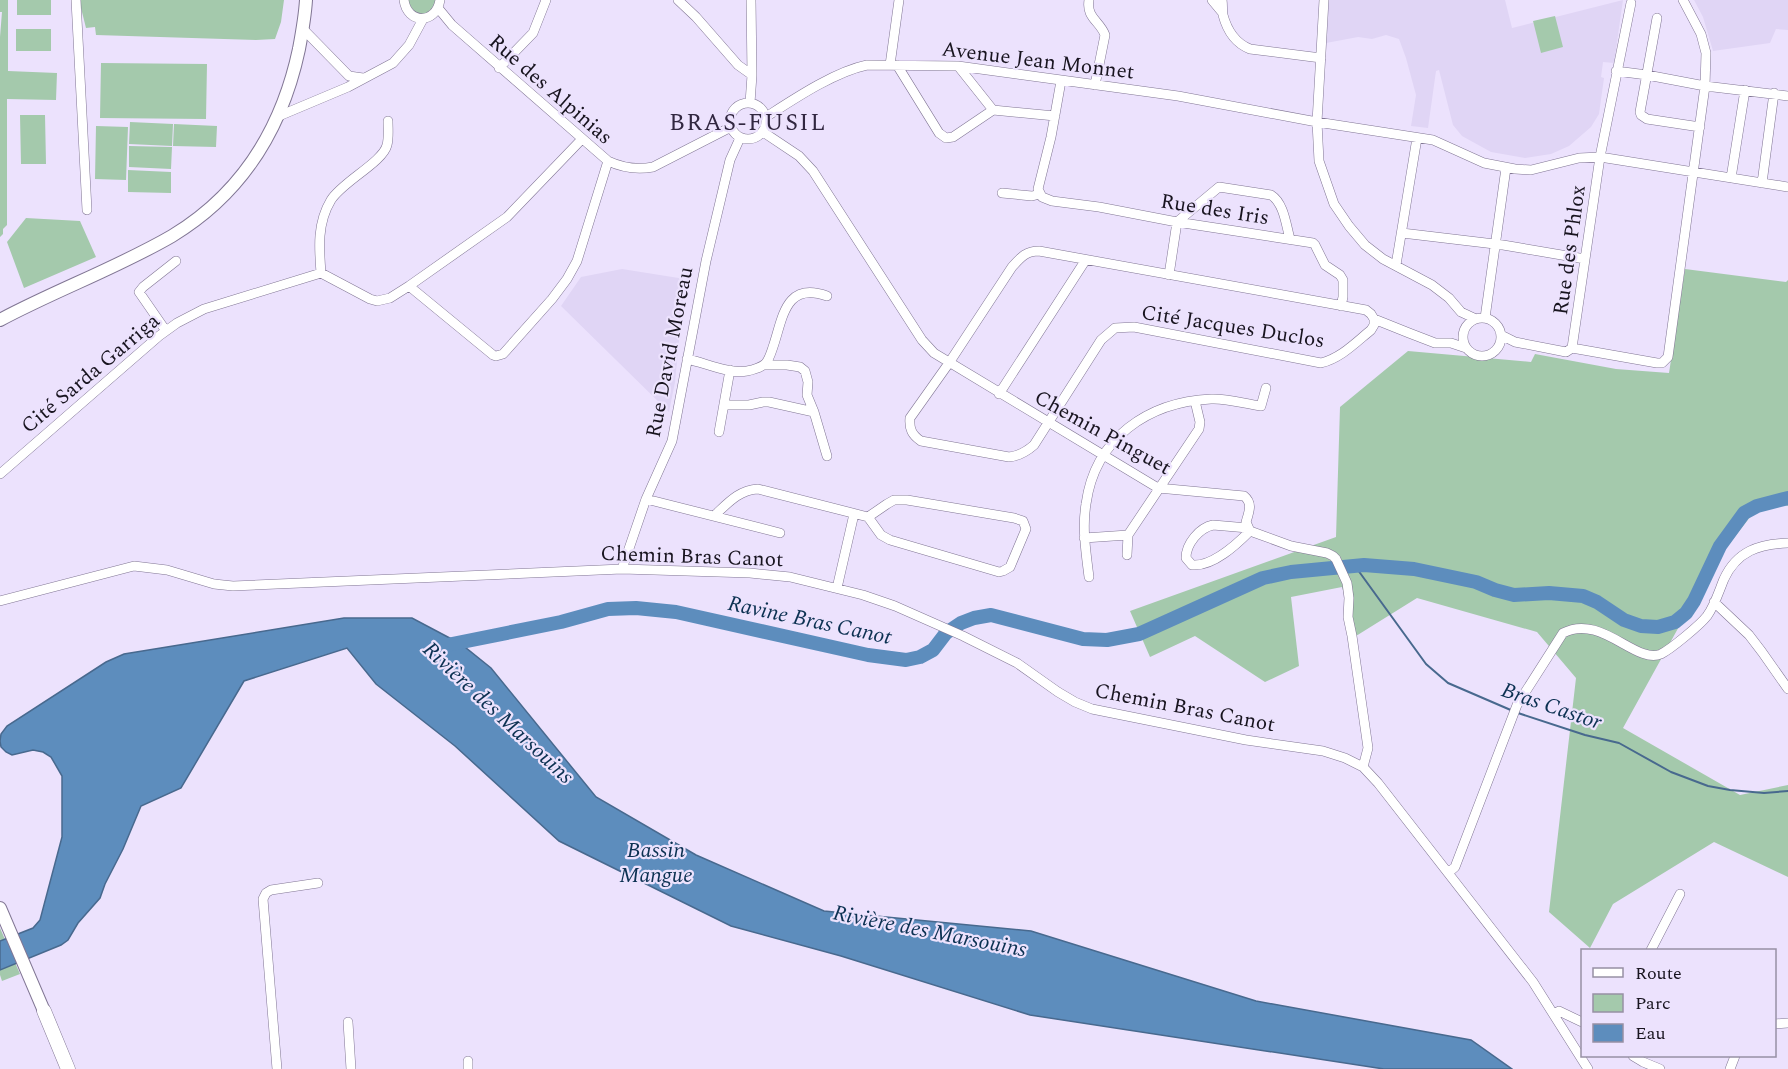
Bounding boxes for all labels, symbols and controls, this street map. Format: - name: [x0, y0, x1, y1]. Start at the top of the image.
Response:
- street label: Rue des Alpinias: [481, 27, 620, 153]
- street label: Avenue Jean Monnet: [940, 33, 1136, 89]
- district label: BRAS-FUSIL: [669, 105, 827, 141]
- street label: Rue des Phlox: [1545, 183, 1595, 317]
- street label: Rue des Iris: [1158, 186, 1271, 234]
- street label: Rue David Moreau: [638, 264, 702, 440]
- street label: Cité Jacques Duclos: [1139, 297, 1327, 357]
- street label: Cité Sarda Garriga: [14, 305, 168, 442]
- street label: Chemin Pinguet: [1028, 382, 1177, 484]
- street label: Chemin Bras Canot: [600, 538, 784, 576]
- water label: Ravine Bras Canot: [725, 587, 896, 654]
- water label: Rivière des Marsouins: [415, 634, 581, 792]
- water label: Bras Castor: [1497, 674, 1607, 739]
- street label: Chemin Bras Canot: [1092, 675, 1278, 741]
- water label: Bassin Mangue: [619, 834, 693, 892]
- water label: Rivière des Marsouins: [830, 897, 1030, 966]
- legend: [1581, 949, 1776, 1057]
- text: Route: [1635, 960, 1682, 987]
- text: Parc: [1635, 990, 1671, 1017]
- text: Eau: [1635, 1020, 1666, 1047]

